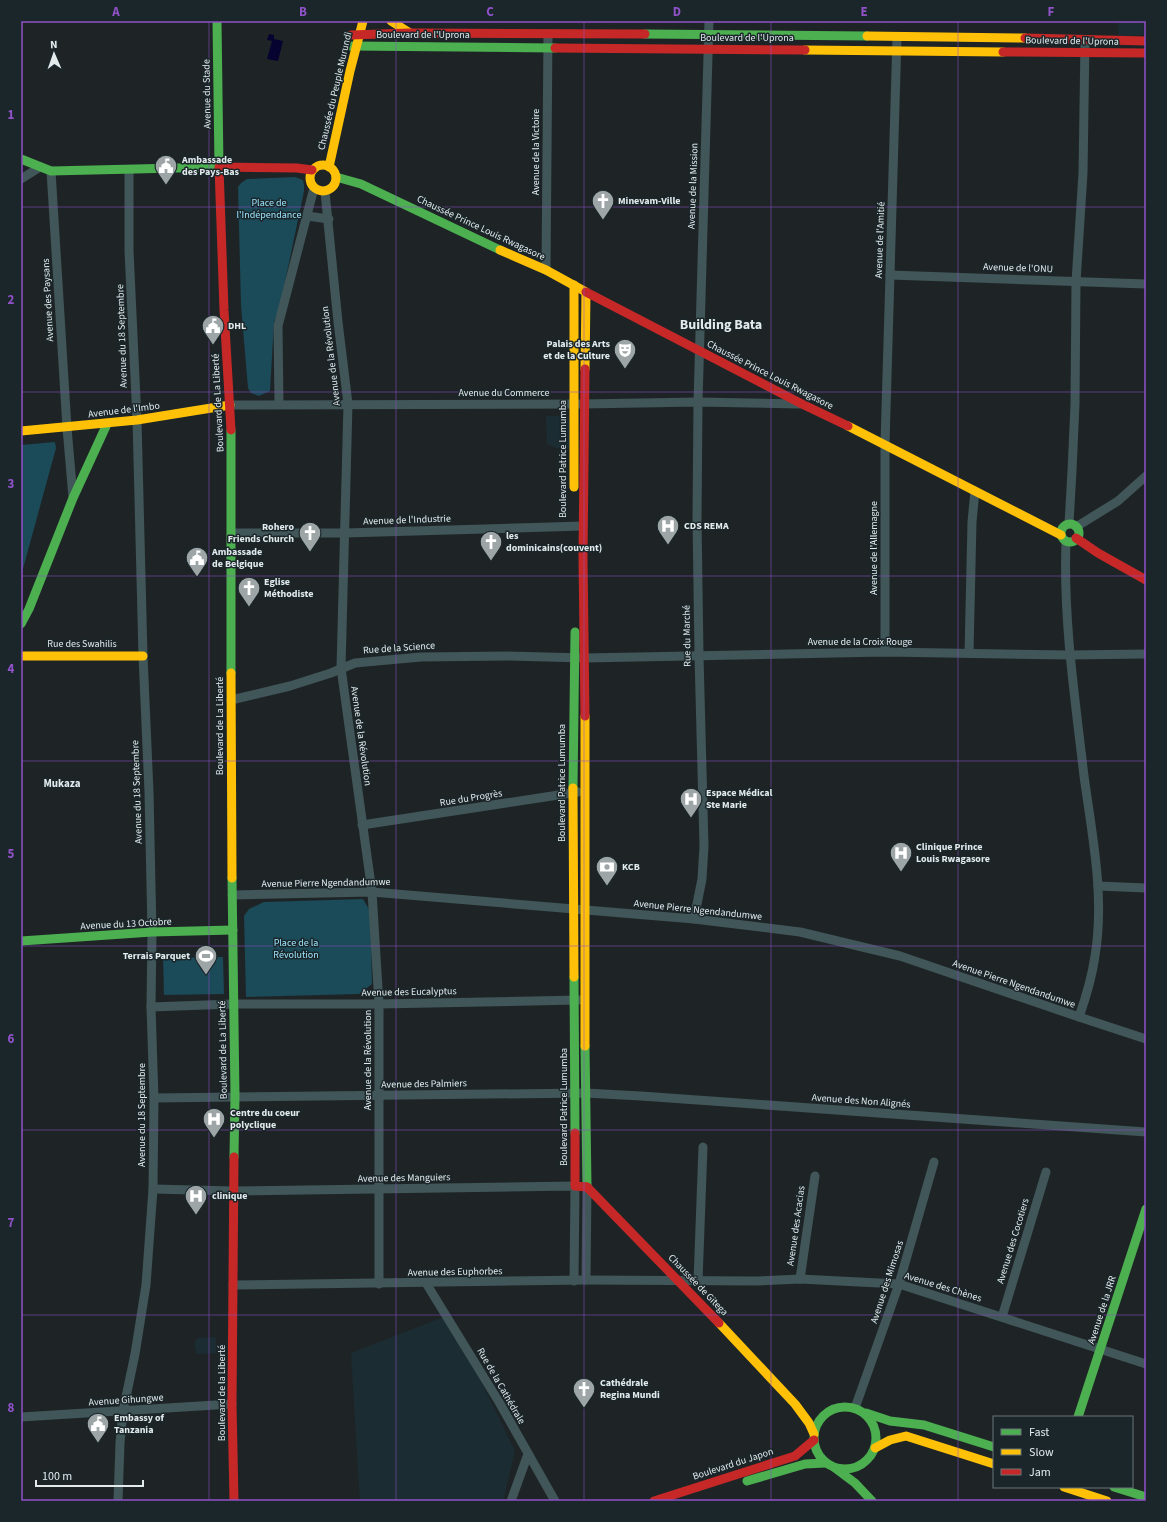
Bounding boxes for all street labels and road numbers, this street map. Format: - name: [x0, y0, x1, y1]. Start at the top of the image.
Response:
- street label: Boulevard de l'Uprona: [376, 28, 470, 42]
- street label: Chaussée du Peuple Murundi: [315, 31, 355, 151]
- street label: Boulevard de l'Uprona: [700, 31, 794, 45]
- street label: Boulevard de l'Uprona: [1025, 33, 1119, 49]
- street label: Avenue du Stade: [199, 59, 215, 129]
- street label: Avenue de la Victoire: [529, 109, 543, 195]
- street label: Avenue de la Mission: [684, 143, 702, 229]
- street label: Chaussée Prince Louis Rwagasore: [414, 192, 548, 264]
- street label: Avenue de l'Amitié: [872, 201, 888, 279]
- street label: Avenue des Paysans: [39, 258, 57, 342]
- street label: Avenue de l'ONU: [983, 260, 1053, 276]
- street label: Avenue du 18 Septembre: [113, 284, 131, 388]
- street label: Avenue de la Révolution: [318, 305, 344, 407]
- street label: Chaussée Prince Louis Rwagasore: [704, 337, 836, 413]
- street label: Boulevard de La Liberté: [208, 353, 228, 453]
- street label: Avenue du Commerce: [458, 386, 550, 400]
- street label: Avenue de l'Imbo: [87, 399, 161, 421]
- street label: Boulevard Patrice Lumumba: [556, 400, 570, 518]
- street label: Avenue de l'Allemagne: [867, 501, 881, 595]
- street label: Avenue de l'Industrie: [363, 511, 451, 529]
- street label: Rue du Marché: [679, 605, 695, 667]
- street label: Avenue de la Croix Rouge: [808, 635, 912, 649]
- street label: Rue des Swahilis: [47, 637, 117, 651]
- street label: Rue de la Science: [362, 638, 436, 658]
- street label: Boulevard de La Liberté: [213, 677, 227, 775]
- street label: Avenue de la Révolution: [347, 685, 375, 787]
- street label: Boulevard Patrice Lumumba: [555, 724, 569, 842]
- street label: Avenue du 18 Septembre: [128, 740, 146, 844]
- street label: Rue du Progrès: [439, 786, 503, 810]
- street label: Avenue Pierre Ngendandumwe: [261, 875, 391, 891]
- street label: Avenue Pierre Ngendandumwe: [633, 896, 763, 924]
- street label: Avenue du 13 Octobre: [80, 915, 172, 933]
- street label: Avenue Pierre Ngendandumwe: [951, 956, 1077, 1012]
- street label: Avenue des Eucalyptus: [361, 984, 457, 1000]
- street label: Boulevard de La Liberté: [215, 1001, 231, 1099]
- street label: Avenue de la Révolution: [361, 1010, 375, 1110]
- street label: Boulevard Patrice Lumumba: [557, 1048, 571, 1166]
- street label: Avenue du 18 Septembre: [135, 1063, 149, 1167]
- street label: Avenue des Palmiers: [381, 1076, 467, 1092]
- street label: Avenue des Non Alignés: [811, 1091, 911, 1111]
- street label: Avenue des Manguiers: [357, 1170, 451, 1186]
- street label: Avenue des Acacias: [783, 1185, 809, 1267]
- street label: Avenue des Cocotiers: [993, 1197, 1033, 1285]
- street label: Avenue des Mimosas: [867, 1239, 907, 1325]
- street label: Chaussée de Gitega: [665, 1251, 731, 1319]
- street label: Avenue des Euphorbes: [407, 1264, 503, 1280]
- street label: Avenue des Chènes: [903, 1269, 983, 1305]
- street label: Avenue de la JRR: [1084, 1274, 1120, 1346]
- street label: Boulevard de la Liberté: [215, 1345, 229, 1441]
- street label: Rue de la Cathédrale: [473, 1345, 529, 1427]
- street label: Avenue Gihungwe: [88, 1390, 164, 1410]
- street label: Boulevard du Japon: [691, 1444, 775, 1484]

